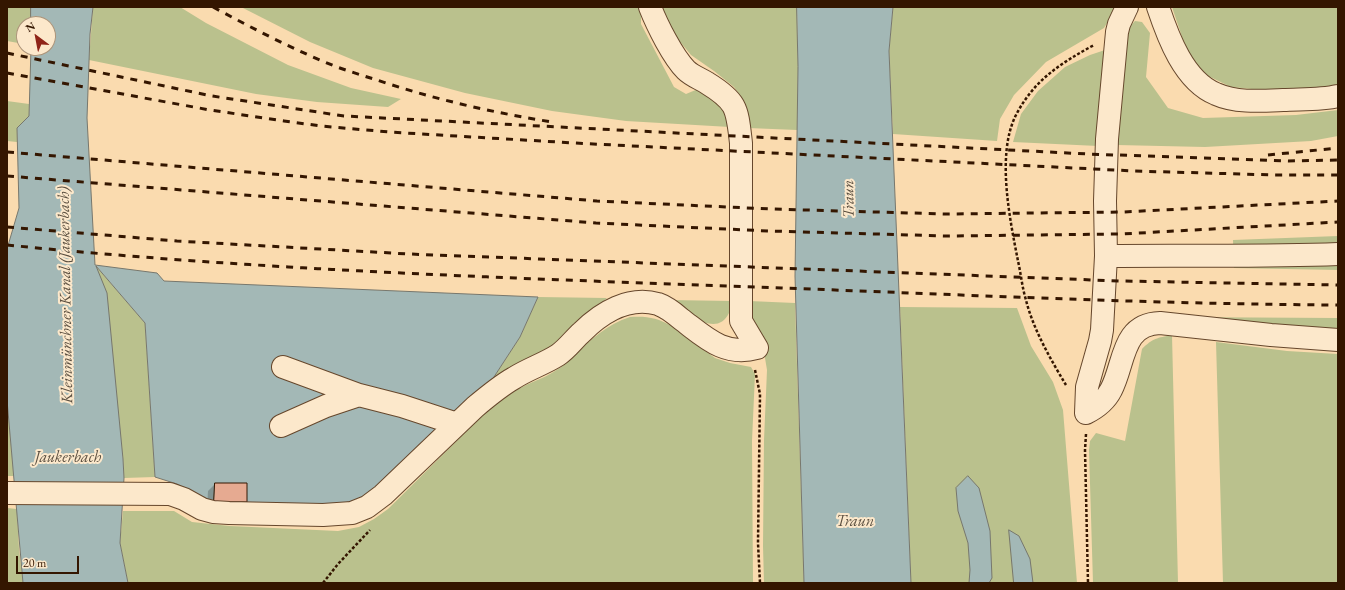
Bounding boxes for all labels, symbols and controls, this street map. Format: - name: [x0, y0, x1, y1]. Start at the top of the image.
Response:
- north arrow: [16, 16, 56, 56]
- text: N: [23, 18, 38, 35]
- water label: Traun: [839, 180, 859, 218]
- water label: Kleinmünchner Kanal (Jaukerbach): [55, 186, 77, 404]
- water label: Jaukerbach: [35, 448, 101, 468]
- water label: Traun: [836, 512, 874, 532]
- scale bar: [18, 548, 81, 574]
- text: 20 m: [23, 555, 46, 571]

